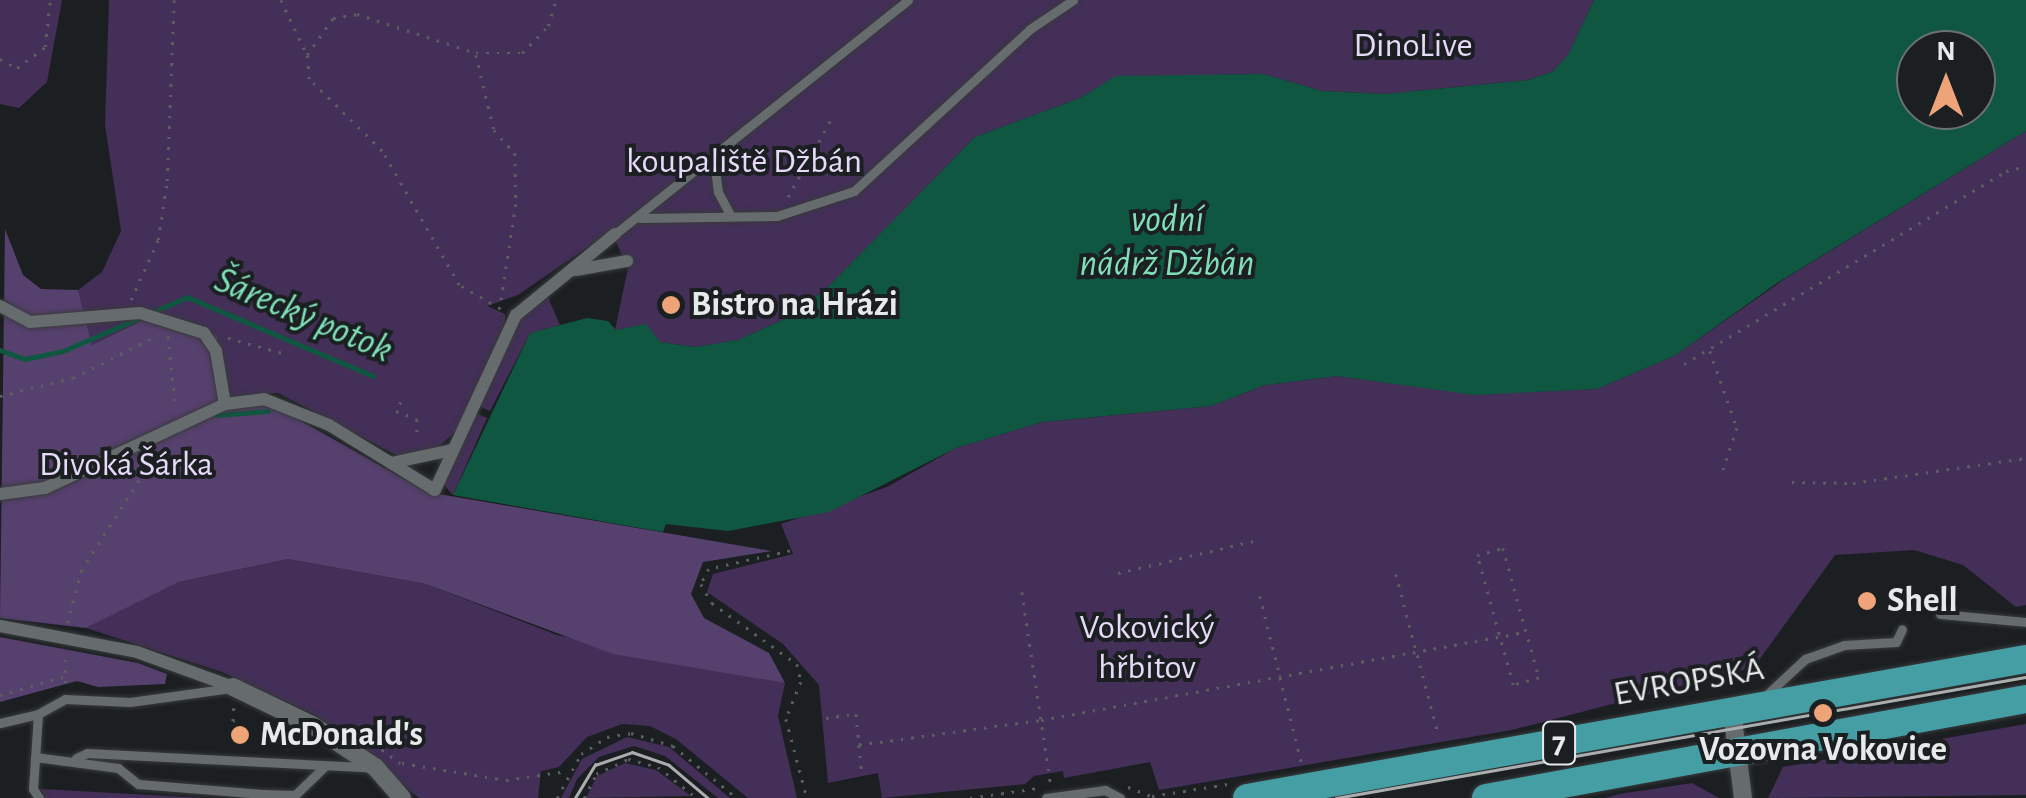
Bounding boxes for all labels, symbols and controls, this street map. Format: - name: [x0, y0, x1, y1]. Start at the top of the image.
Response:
- park label: DinoLive: [1353, 25, 1473, 67]
- north arrow: [1896, 30, 1996, 130]
- text: N: [1936, 38, 1956, 66]
- park label: koupaliště Džbán: [626, 141, 862, 183]
- water label: vodní nádrž Džbán: [1080, 198, 1254, 288]
- water label: Šárecký potok: [207, 258, 399, 374]
- place label: Bistro na Hrázi: [691, 284, 898, 326]
- marker: Bistro na Hrázi: [660, 294, 682, 316]
- park label: Divoká Šárka: [39, 444, 213, 486]
- place label: Shell: [1887, 580, 1958, 622]
- marker: Shell: [1856, 590, 1878, 612]
- park label: Vokovický hřbitov: [1079, 607, 1215, 689]
- street label: EVROPSKÁ: [1611, 648, 1767, 716]
- marker: Vozovna Vokovice: [1812, 702, 1834, 724]
- place label: McDonald's: [260, 714, 423, 756]
- road number: 7: [1542, 716, 1576, 770]
- marker: McDonald's: [229, 724, 251, 746]
- place label: Vozovna Vokovice: [1699, 729, 1947, 771]

